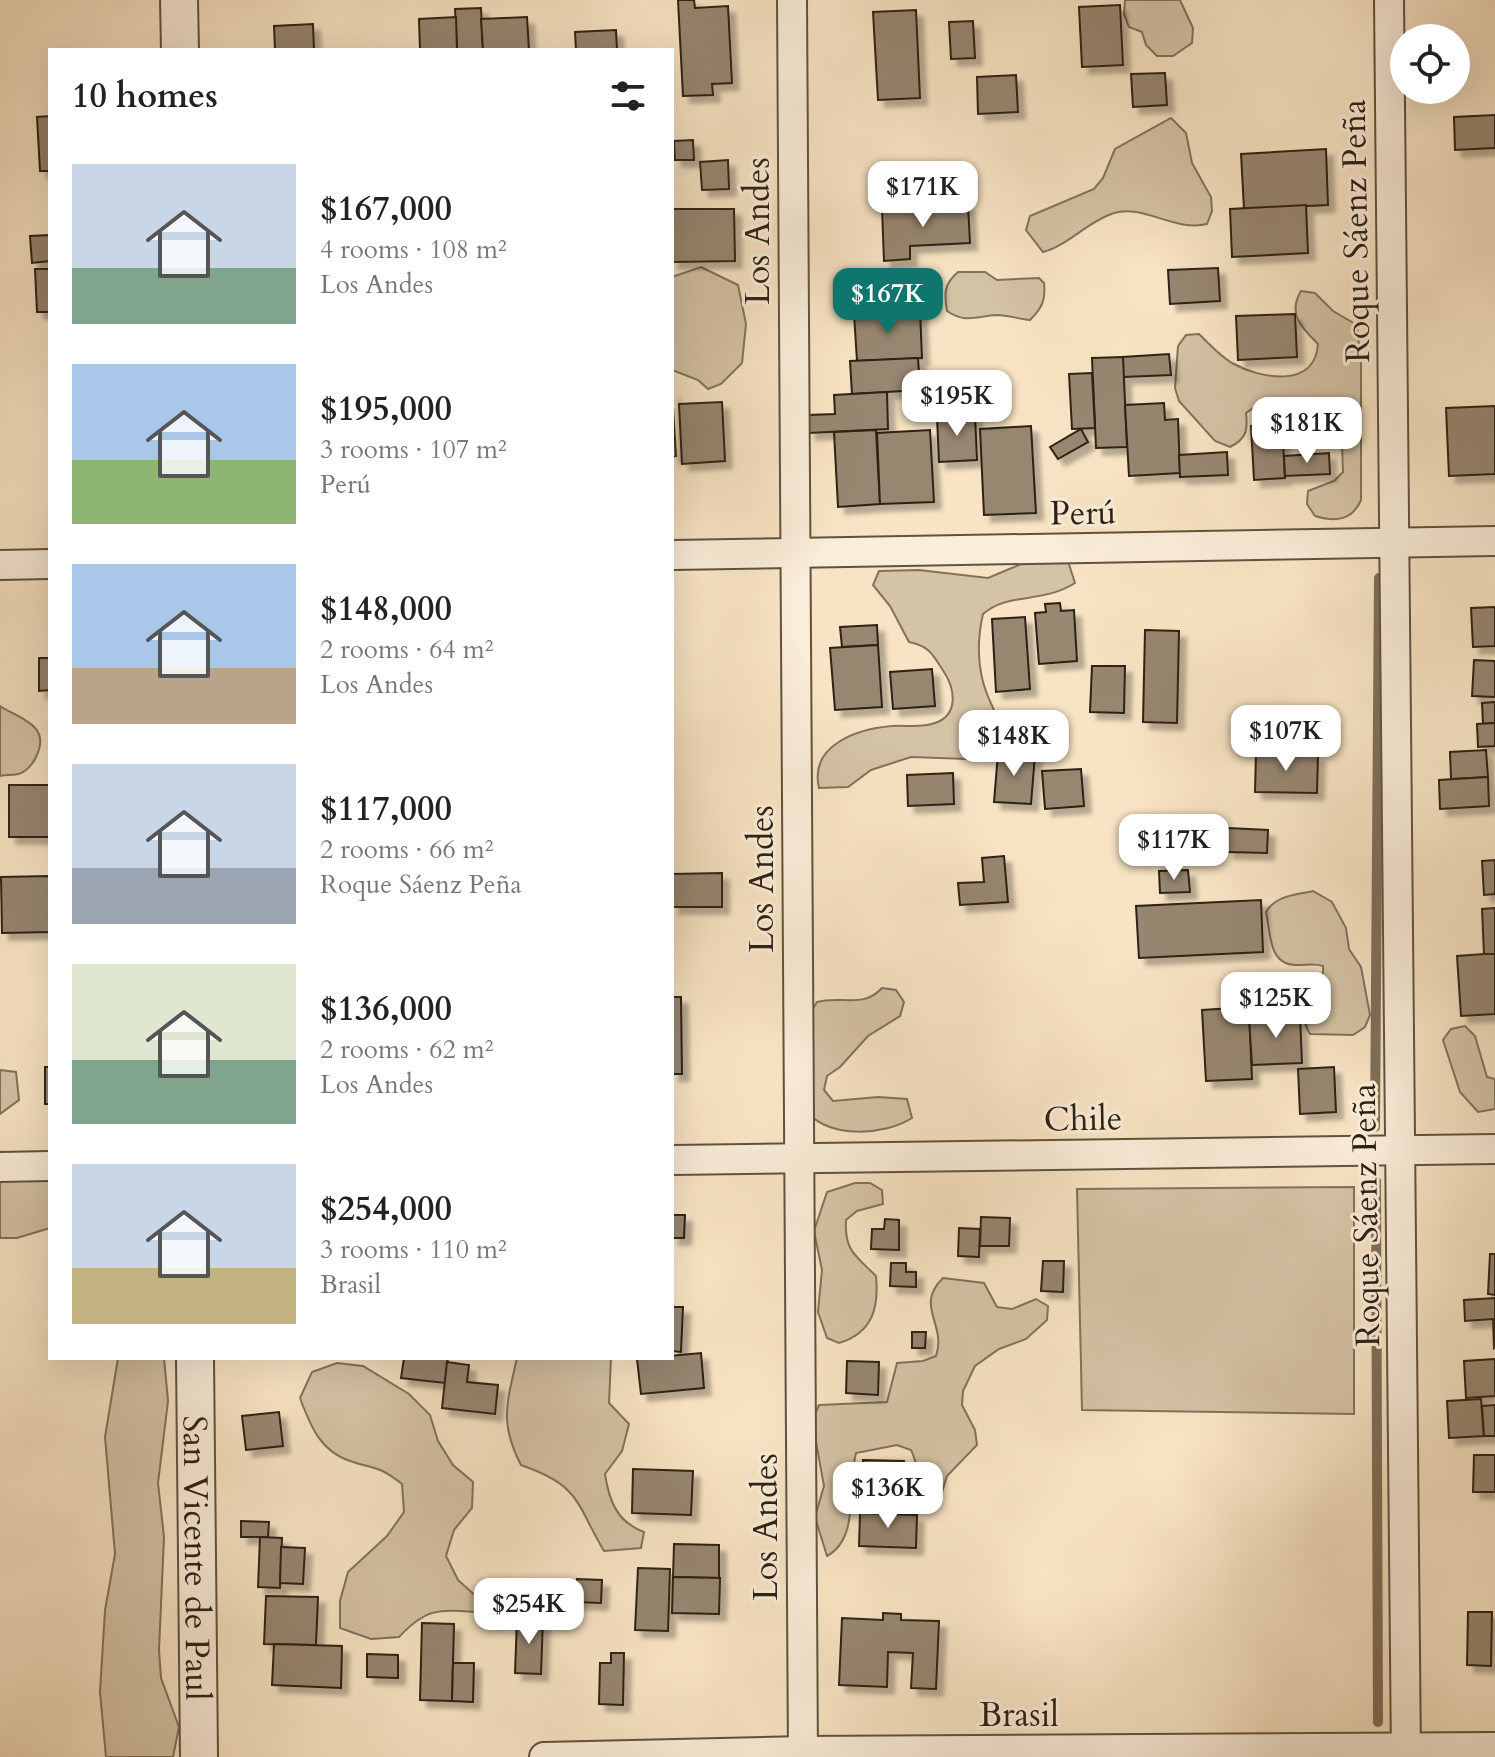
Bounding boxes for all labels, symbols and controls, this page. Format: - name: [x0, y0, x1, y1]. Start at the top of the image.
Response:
- map controls: [1390, 24, 1470, 104]
- button: locate: [1390, 24, 1470, 104]
- text: 10 homes: [72, 73, 218, 119]
- icon: filters: [606, 74, 650, 118]
- street label: Roque Sáenz Peña: [1331, 98, 1381, 363]
- street label: Los Andes: [735, 157, 781, 305]
- pin: $171K: [867, 161, 979, 229]
- text: $171K: [886, 169, 960, 204]
- text: $167,000: [320, 186, 452, 232]
- icon: home: [136, 196, 232, 292]
- text: 4 rooms · 108 m²: [320, 232, 507, 267]
- text: Los Andes: [320, 267, 433, 302]
- pin: $167K: [832, 268, 944, 336]
- text: $167K: [851, 276, 925, 311]
- pin: $195K: [901, 370, 1013, 438]
- text: $195K: [920, 378, 994, 413]
- text: $195,000: [320, 386, 452, 432]
- icon: home: [136, 396, 232, 492]
- pin: $181K: [1251, 397, 1363, 465]
- text: $181K: [1270, 405, 1344, 440]
- text: 3 rooms · 107 m²: [320, 432, 507, 467]
- text: Perú: [320, 467, 371, 502]
- street label: Perú: [1049, 489, 1117, 537]
- text: $148,000: [320, 586, 452, 632]
- icon: home: [136, 596, 232, 692]
- text: 2 rooms · 64 m²: [320, 632, 493, 667]
- text: Los Andes: [320, 667, 433, 702]
- pin: $107K: [1230, 705, 1342, 773]
- pin: $148K: [958, 710, 1070, 778]
- text: $107K: [1249, 713, 1323, 748]
- text: $148K: [977, 718, 1051, 753]
- text: $117,000: [320, 786, 452, 832]
- icon: home: [136, 796, 232, 892]
- street label: Los Andes: [739, 805, 785, 953]
- pin: $117K: [1118, 814, 1230, 882]
- text: $117K: [1137, 822, 1211, 857]
- text: 2 rooms · 66 m²: [320, 832, 493, 867]
- text: Roque Sáenz Peña: [320, 867, 522, 902]
- pin: $125K: [1220, 972, 1332, 1040]
- text: $125K: [1239, 980, 1313, 1015]
- text: $136,000: [320, 986, 452, 1032]
- icon: home: [136, 996, 232, 1092]
- text: 2 rooms · 62 m²: [320, 1032, 493, 1067]
- text: Los Andes: [320, 1067, 433, 1102]
- street label: Roque Sáenz Peña: [1341, 1082, 1391, 1347]
- street label: Chile: [1043, 1095, 1123, 1143]
- text: $254,000: [320, 1186, 452, 1232]
- icon: home: [136, 1196, 232, 1292]
- text: 3 rooms · 110 m²: [320, 1232, 507, 1267]
- text: Brasil: [320, 1267, 381, 1302]
- street label: San Vicente de Paul: [172, 1415, 220, 1701]
- street label: Los Andes: [743, 1453, 789, 1601]
- pin: $136K: [832, 1462, 944, 1530]
- text: $136K: [851, 1470, 925, 1505]
- pin: $254K: [473, 1578, 585, 1646]
- text: $254K: [492, 1586, 566, 1621]
- street label: Brasil: [979, 1692, 1059, 1738]

